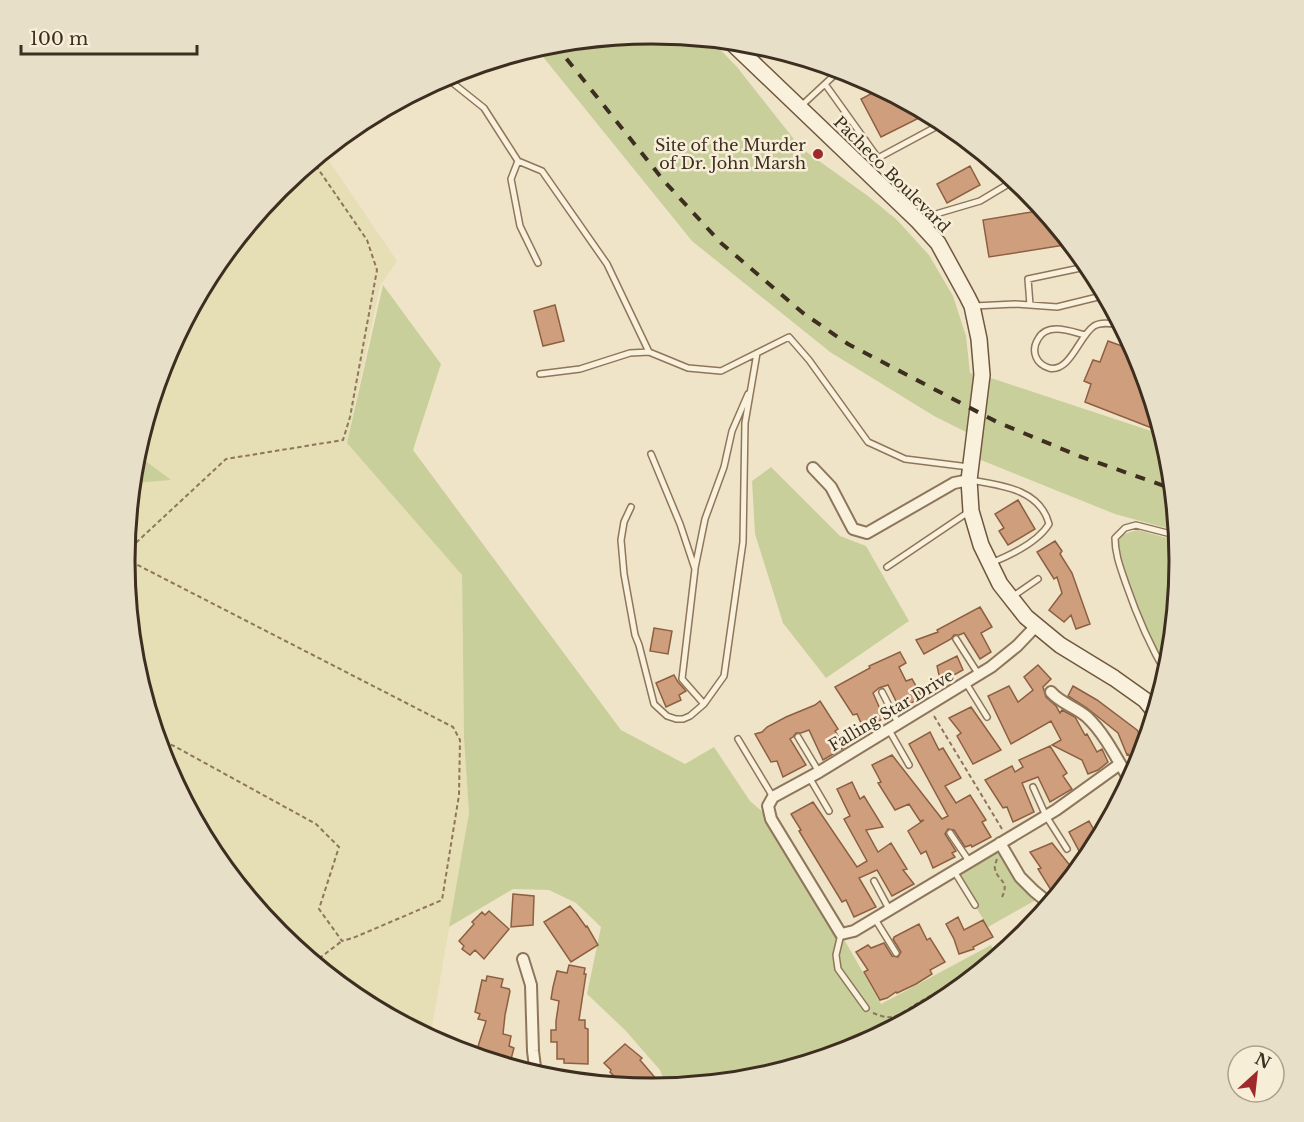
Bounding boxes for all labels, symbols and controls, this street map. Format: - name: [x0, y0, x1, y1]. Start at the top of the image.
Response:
- scale bar: [21, 18, 196, 56]
- text: 100 m: [30, 28, 88, 50]
- street label: Pacheco Boulevard: [830, 112, 955, 237]
- place label: Site of the Murder of Dr. John Marsh: [655, 135, 806, 173]
- marker: Site of the Murder of Dr. John Marsh: [811, 147, 825, 161]
- street label: Falling Star Drive: [825, 665, 957, 755]
- north arrow: [1226, 1044, 1286, 1104]
- text: N: [1252, 1048, 1274, 1073]

